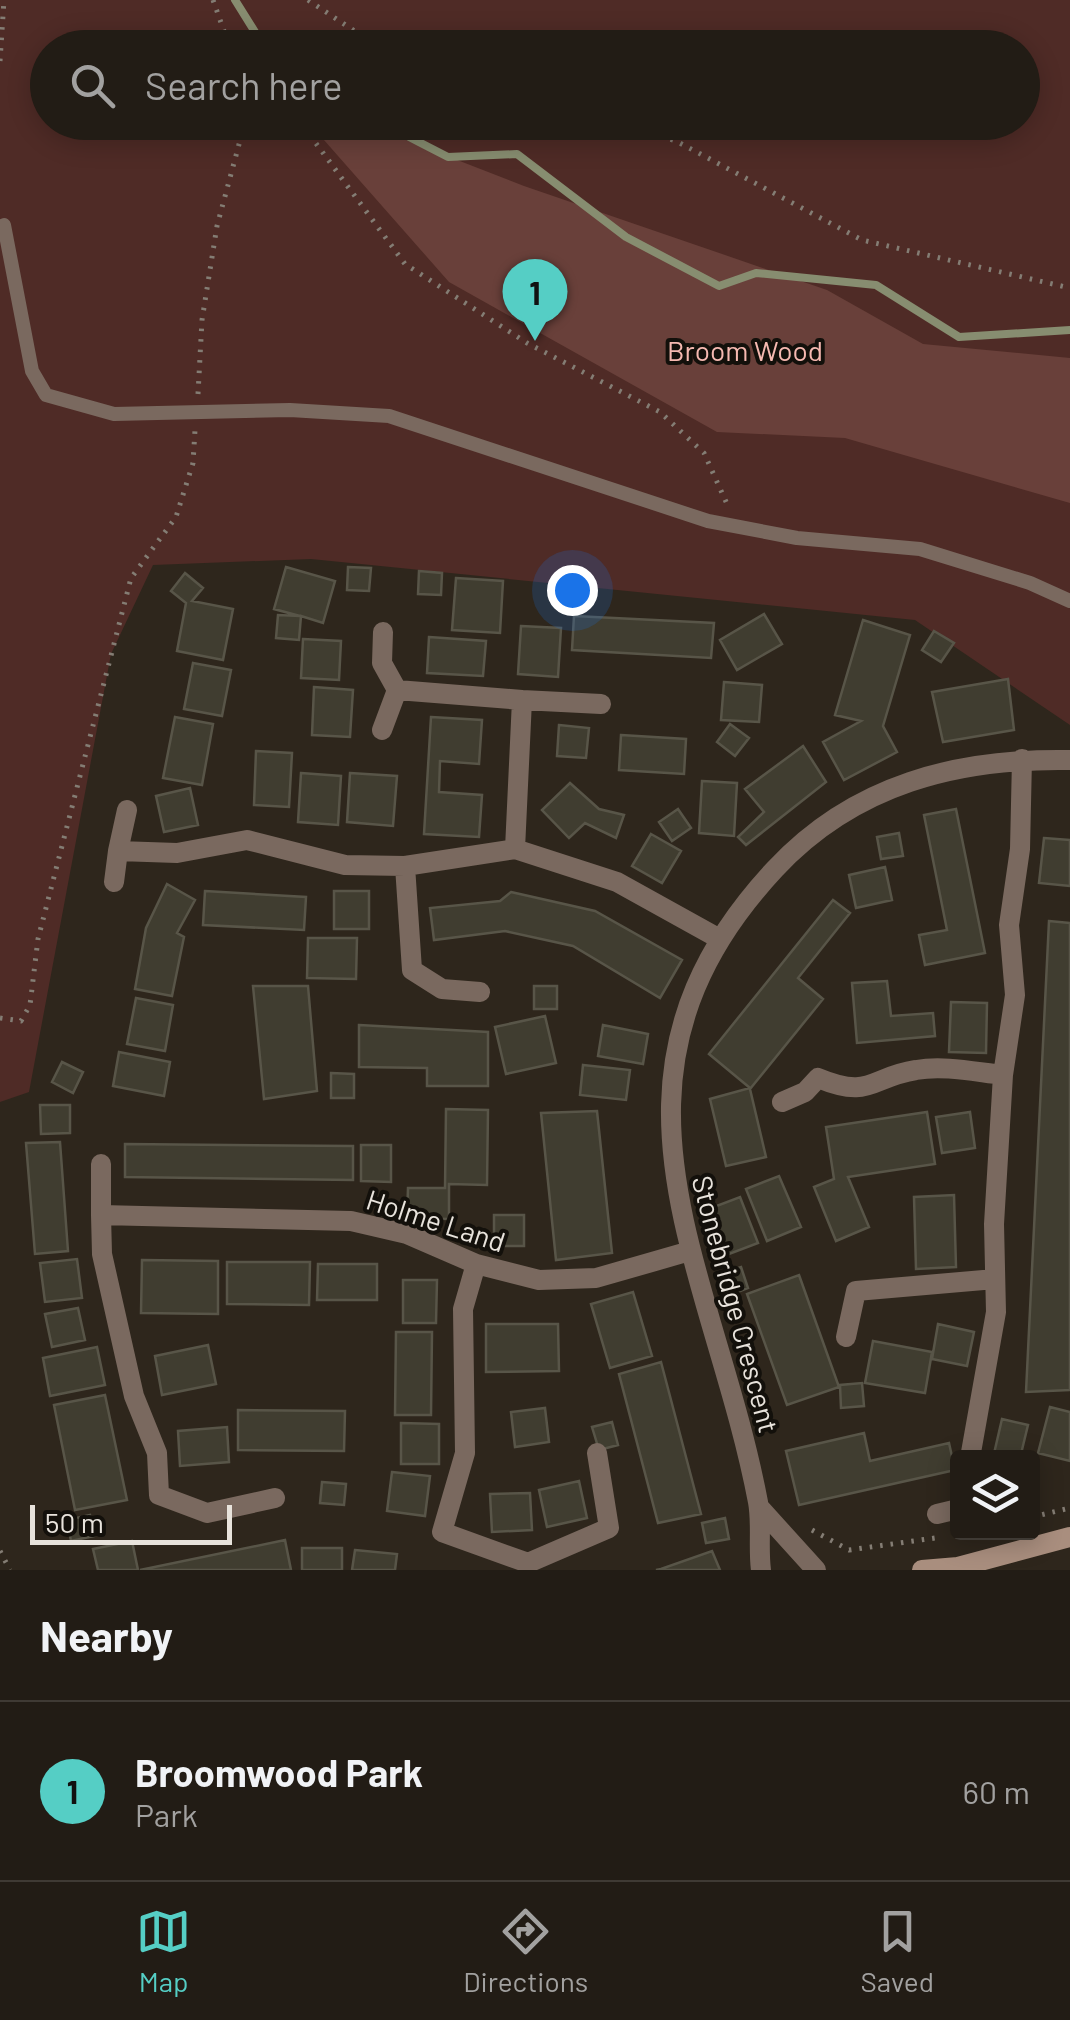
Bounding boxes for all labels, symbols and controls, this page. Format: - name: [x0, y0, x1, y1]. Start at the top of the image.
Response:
- search box: [30, 30, 1040, 140]
- icon: search: [65, 58, 120, 113]
- text: Search here: [145, 62, 343, 108]
- pin: 1: [502, 258, 568, 341]
- park label: Broom Wood: [667, 333, 823, 367]
- your location: [547, 565, 598, 616]
- street label: Stonebridge Crescent: [685, 1172, 787, 1436]
- street label: Holme Land: [362, 1182, 510, 1258]
- map controls: [950, 1450, 1040, 1540]
- button: layers: [950, 1450, 1040, 1540]
- scale bar: [30, 1500, 232, 1544]
- text: 50 m: [45, 1505, 104, 1539]
- text: Nearby: [40, 1610, 173, 1660]
- text: Broomwood Park: [135, 1749, 423, 1795]
- text: 1: [67, 1772, 78, 1810]
- text: 60 m: [963, 1772, 1030, 1810]
- text: Park: [135, 1795, 198, 1833]
- tab: Map: [136, 1904, 191, 1998]
- tab: Directions: [463, 1904, 588, 1998]
- tab: Saved: [860, 1904, 934, 1998]

